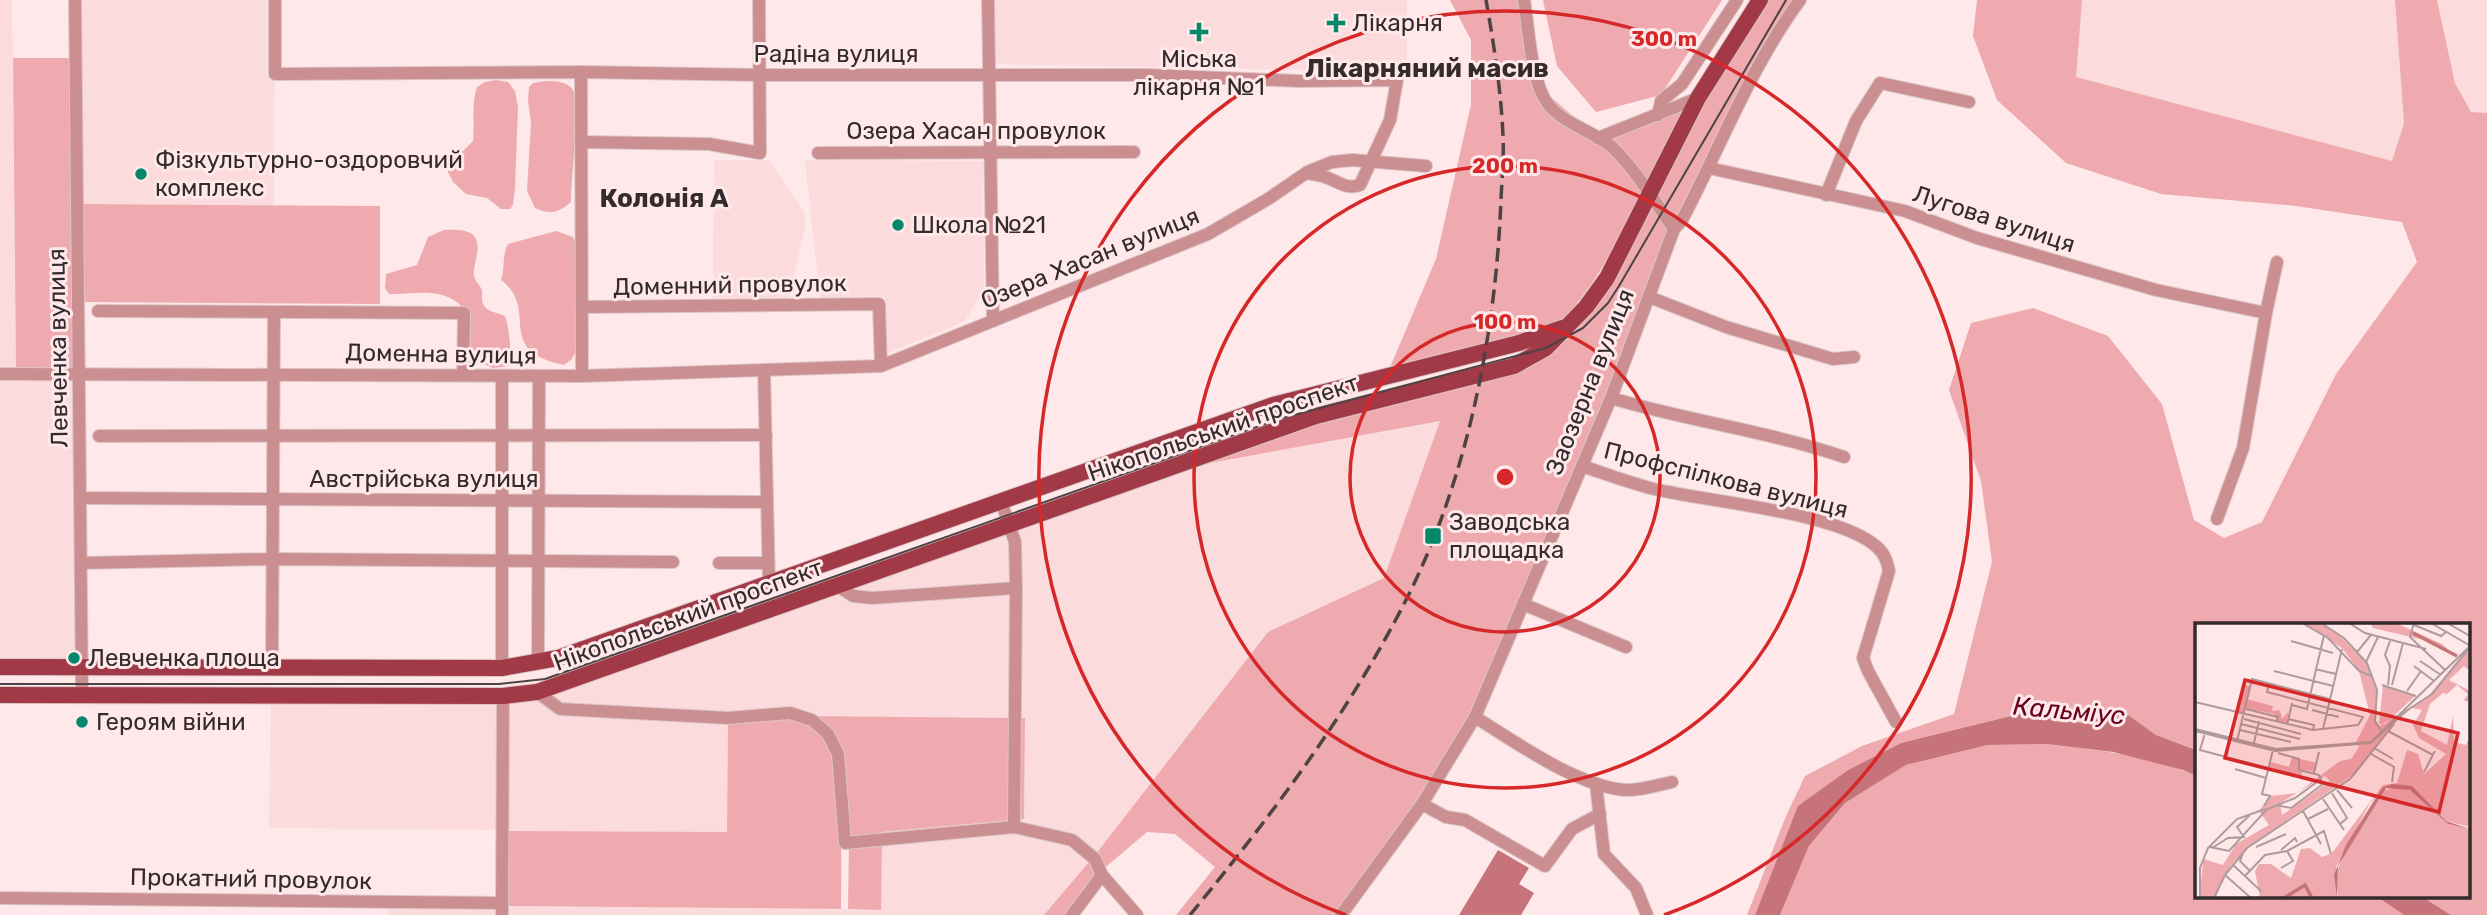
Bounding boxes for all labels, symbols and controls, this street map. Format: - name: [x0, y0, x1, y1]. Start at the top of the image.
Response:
- place label: Лікарня: [1352, 9, 1443, 37]
- marker: Лікарня: [1326, 13, 1346, 33]
- marker: Міська лікарня №1: [1189, 22, 1209, 42]
- text: 300 m: [1631, 26, 1697, 51]
- street label: Радіна вулиця: [754, 40, 918, 68]
- place label: Міська лікарня №1: [1133, 45, 1265, 101]
- district label: Лікарняний масив: [1305, 53, 1549, 84]
- street label: Озера Хасан провулок: [846, 117, 1106, 145]
- place label: Фізкультурно-оздоровчий комплекс: [155, 146, 463, 202]
- text: 200 m: [1472, 153, 1538, 178]
- marker: Фізкультурно-оздоровчий комплекс: [133, 166, 149, 182]
- street label: Лугова вулиця: [1909, 180, 2079, 258]
- district label: Колонія А: [599, 183, 729, 214]
- street label: Озера Хасан вулиця: [977, 201, 1203, 315]
- place label: Школа №21: [912, 211, 1046, 239]
- marker: Школа №21: [890, 217, 906, 233]
- street label: Левченка вулиця: [42, 248, 74, 448]
- street label: Доменний провулок: [613, 269, 847, 301]
- street label: Заозерна вулиця: [1540, 285, 1640, 479]
- text: 100 m: [1474, 309, 1536, 334]
- street label: Доменна вулиця: [345, 338, 537, 370]
- street label: Нікопольський проспект: [1084, 368, 1362, 488]
- street label: Профспілкова вулиця: [1601, 436, 1851, 524]
- street label: Австрійська вулиця: [309, 465, 539, 493]
- centre of rings: [1493, 465, 1517, 489]
- place label: Заводська площадка: [1449, 508, 1570, 564]
- marker: Заводська площадка: [1423, 526, 1443, 546]
- street label: Нікопольський проспект: [550, 553, 826, 677]
- inset map: [2195, 623, 2470, 898]
- place label: Левченка площа: [88, 644, 280, 672]
- marker: Левченка площа: [66, 650, 82, 666]
- water label: Кальміус: [2012, 691, 2126, 731]
- place label: Героям війни: [96, 708, 246, 736]
- marker: Героям війни: [74, 714, 90, 730]
- street label: Прокатний провулок: [130, 863, 372, 895]

